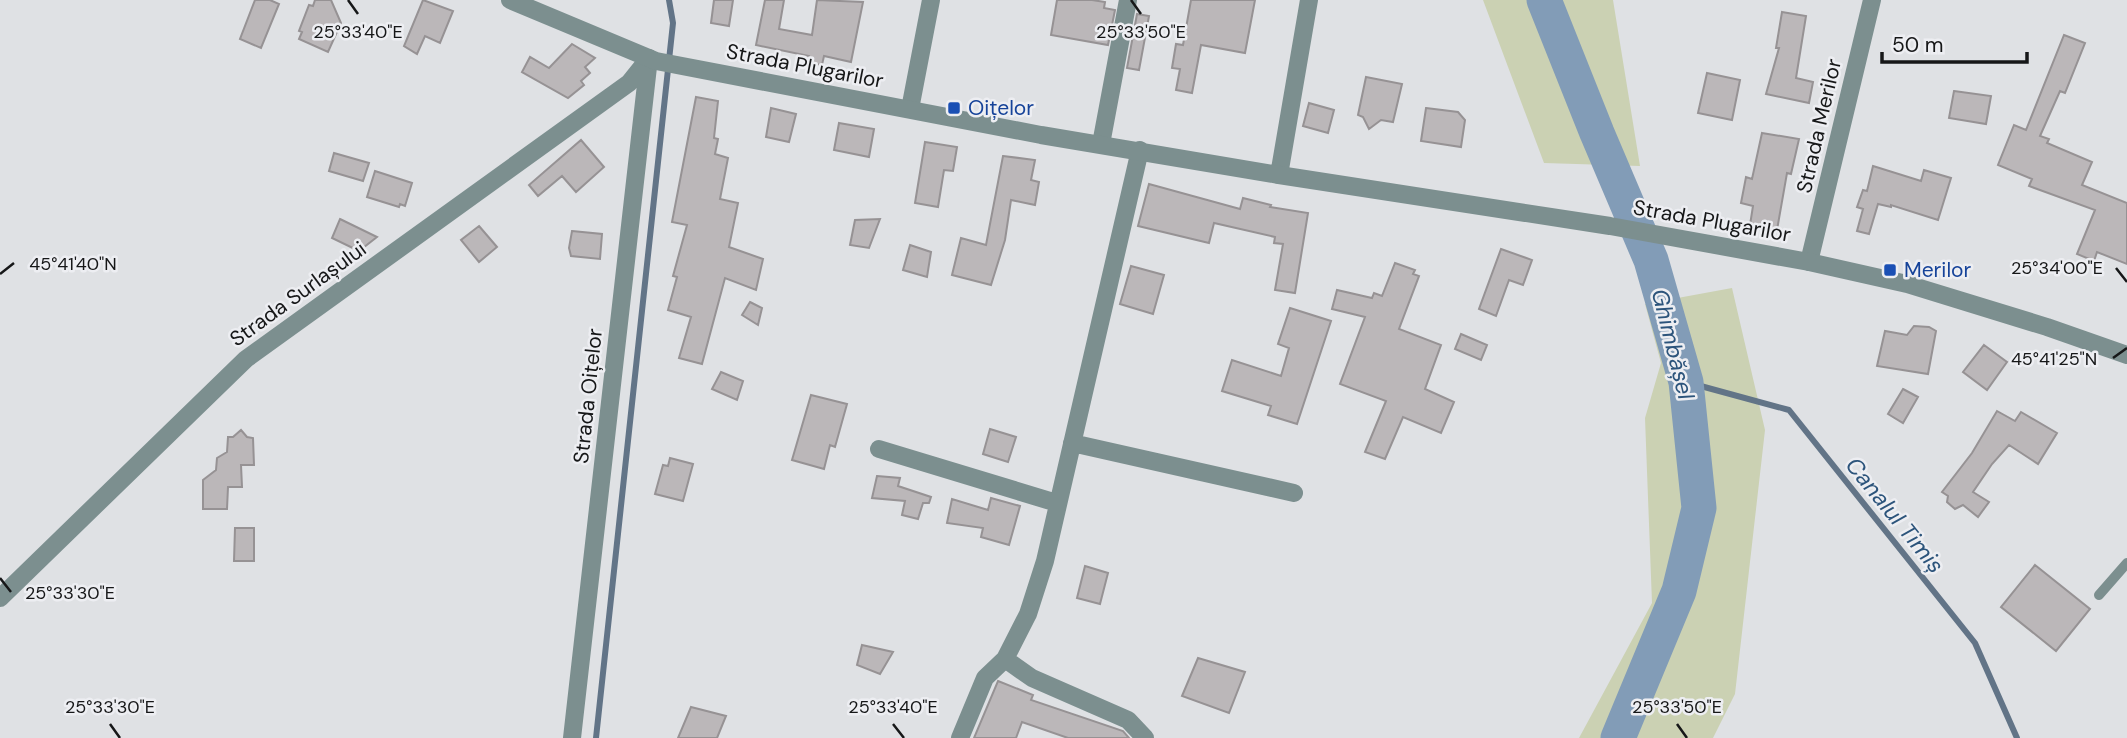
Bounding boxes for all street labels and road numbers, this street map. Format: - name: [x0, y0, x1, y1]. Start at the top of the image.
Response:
- street label: Strada Plugarilor: [724, 37, 886, 95]
- street label: Strada Merilor: [1790, 56, 1848, 196]
- street label: Strada Plugarilor: [1631, 193, 1793, 249]
- street label: Strada Surlașului: [224, 235, 372, 353]
- street label: Strada Oițelor: [567, 327, 609, 465]

